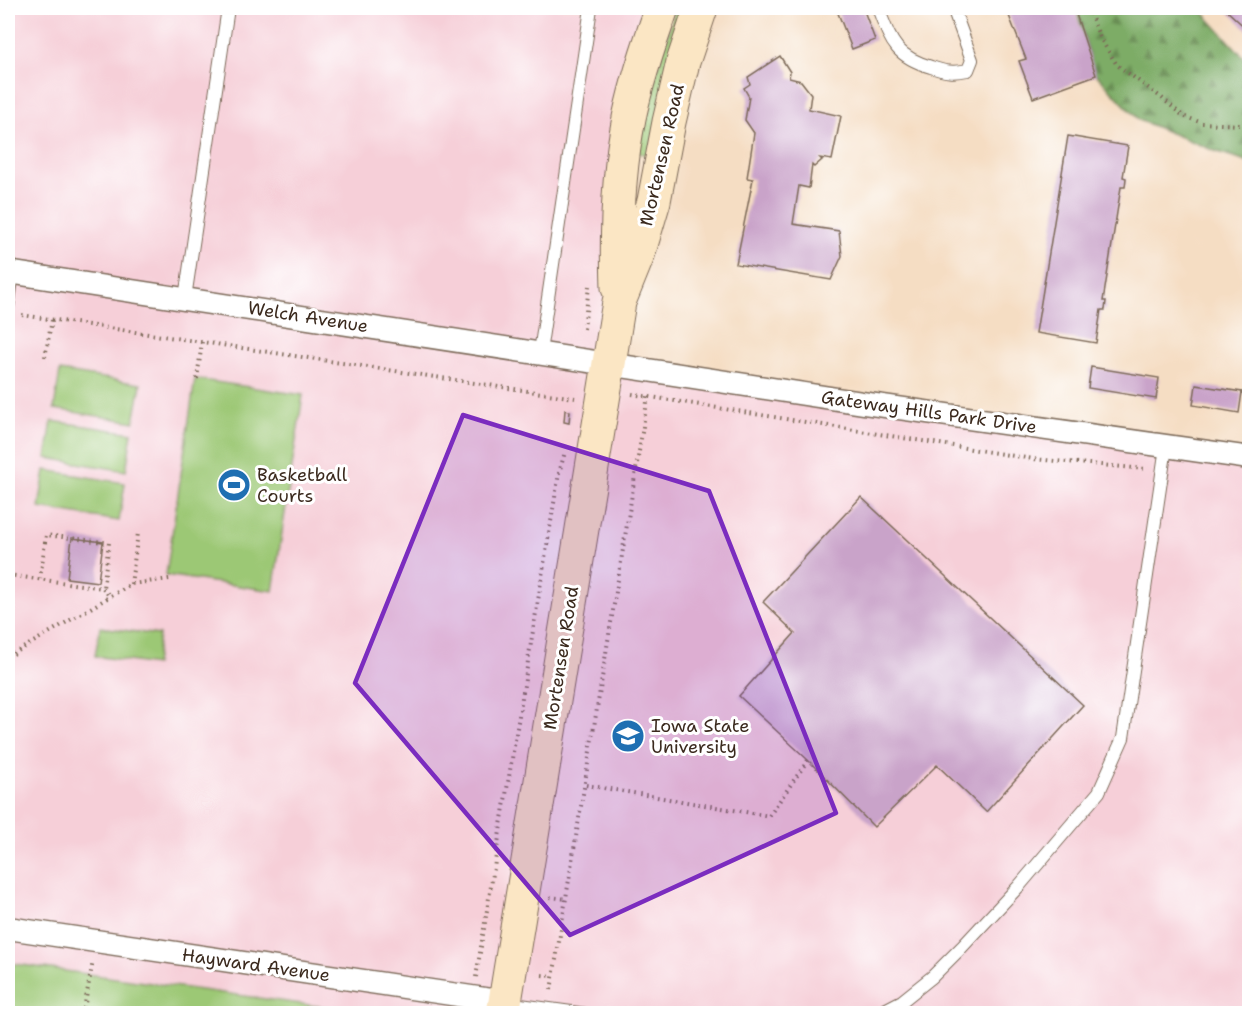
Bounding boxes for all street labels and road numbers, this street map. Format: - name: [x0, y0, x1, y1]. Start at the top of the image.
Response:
- street label: Mortensen Road: [634, 82, 690, 228]
- street label: Welch Avenue: [246, 296, 370, 338]
- street label: Gateway Hills Park Drive: [820, 385, 1038, 439]
- street label: Mortensen Road: [538, 584, 584, 732]
- street label: Hayward Avenue: [180, 943, 332, 987]

